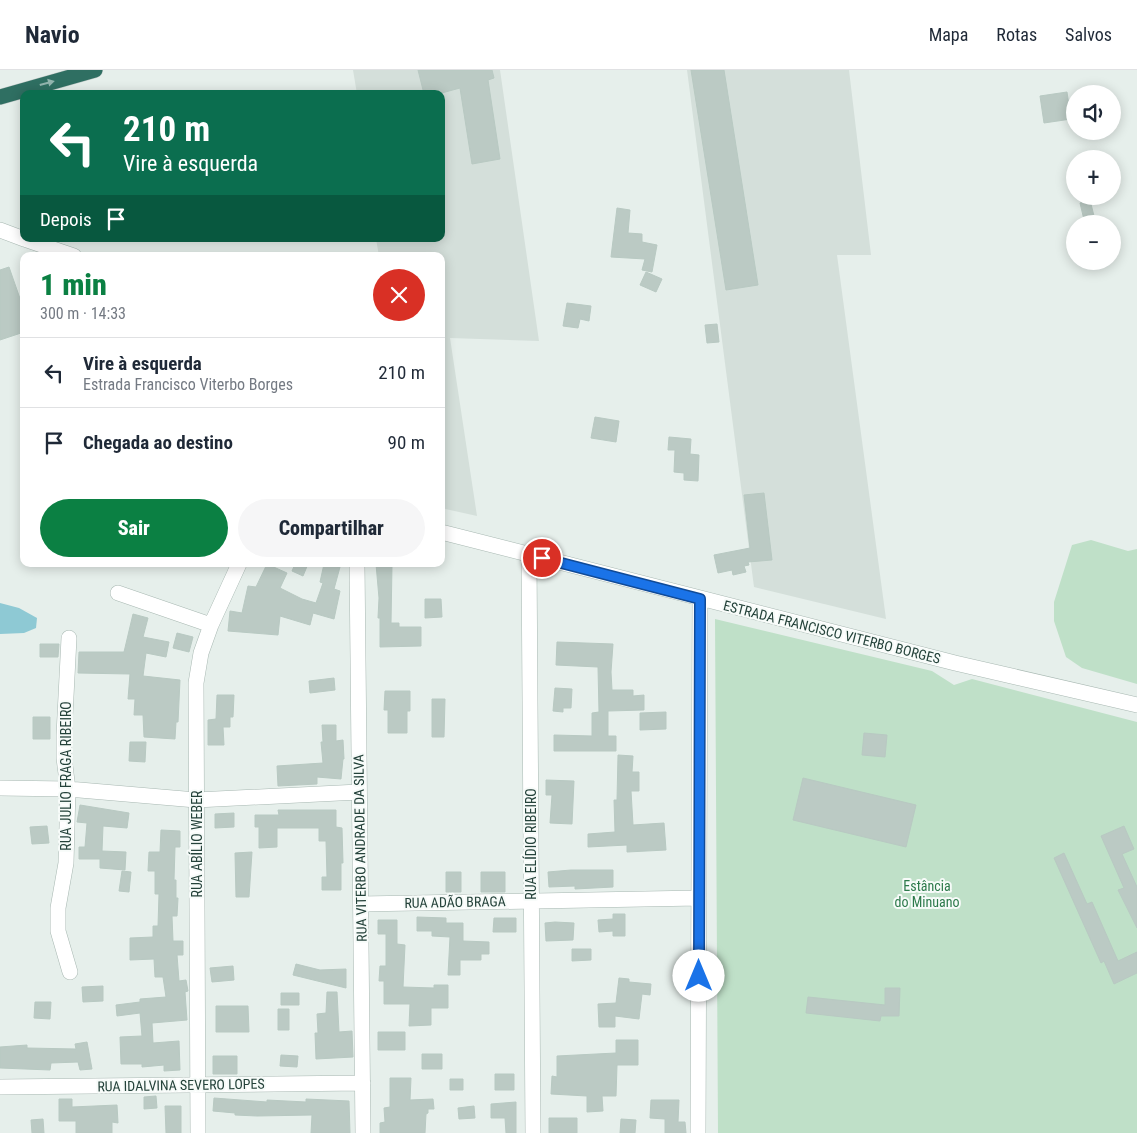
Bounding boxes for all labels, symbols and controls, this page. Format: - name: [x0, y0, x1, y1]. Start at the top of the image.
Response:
- text: Navio: [25, 21, 80, 49]
- text: Mapa: [929, 24, 968, 45]
- text: Rotas: [996, 24, 1037, 45]
- text: Salvos: [1065, 24, 1112, 45]
- one-way arrow: [39, 78, 54, 86]
- map controls: [1066, 85, 1121, 270]
- button: sound: [1066, 85, 1121, 140]
- text: 210 m: [123, 109, 210, 150]
- icon: left: [40, 110, 105, 175]
- button: +: [1066, 150, 1121, 205]
- text: Vire à esquerda: [123, 151, 258, 176]
- icon: arrive: [102, 205, 130, 233]
- text: Depois: [40, 208, 92, 231]
- button: −: [1066, 215, 1121, 270]
- text: 1 min: [40, 267, 107, 302]
- button: close: [373, 269, 425, 321]
- text: 300 m · 14:33: [40, 304, 126, 323]
- text: Vire à esquerda: [83, 352, 202, 375]
- icon: left: [40, 359, 68, 387]
- text: 210 m: [378, 361, 425, 384]
- text: Estrada Francisco Viterbo Borges: [83, 375, 293, 394]
- icon: arrive: [40, 429, 68, 457]
- text: Chegada ao destino: [83, 431, 233, 454]
- text: 90 m: [388, 431, 425, 454]
- button: Sair: [40, 499, 228, 557]
- button: Compartilhar: [238, 499, 425, 557]
- pin: [521, 537, 563, 579]
- icon: arrive: [528, 544, 556, 572]
- street label: ESTRADA FRANCISCO VITERBO BORGES: [722, 597, 942, 667]
- street label: RUA JULIO FRAGA RIBEIRO: [58, 701, 74, 851]
- street label: RUA VITERBO ANDRADE DA SILVA: [350, 754, 370, 942]
- street label: RUA ELÍDIO RIBEIRO: [522, 788, 539, 900]
- street label: RUA ABÍLIO WEBER: [188, 790, 205, 898]
- park label: Estância do Minuano: [894, 878, 960, 910]
- street label: RUA ADÃO BRAGA: [404, 892, 506, 911]
- position arrow: [672, 949, 724, 1001]
- street label: RUA IDALVINA SEVERO LOPES: [97, 1076, 265, 1094]

